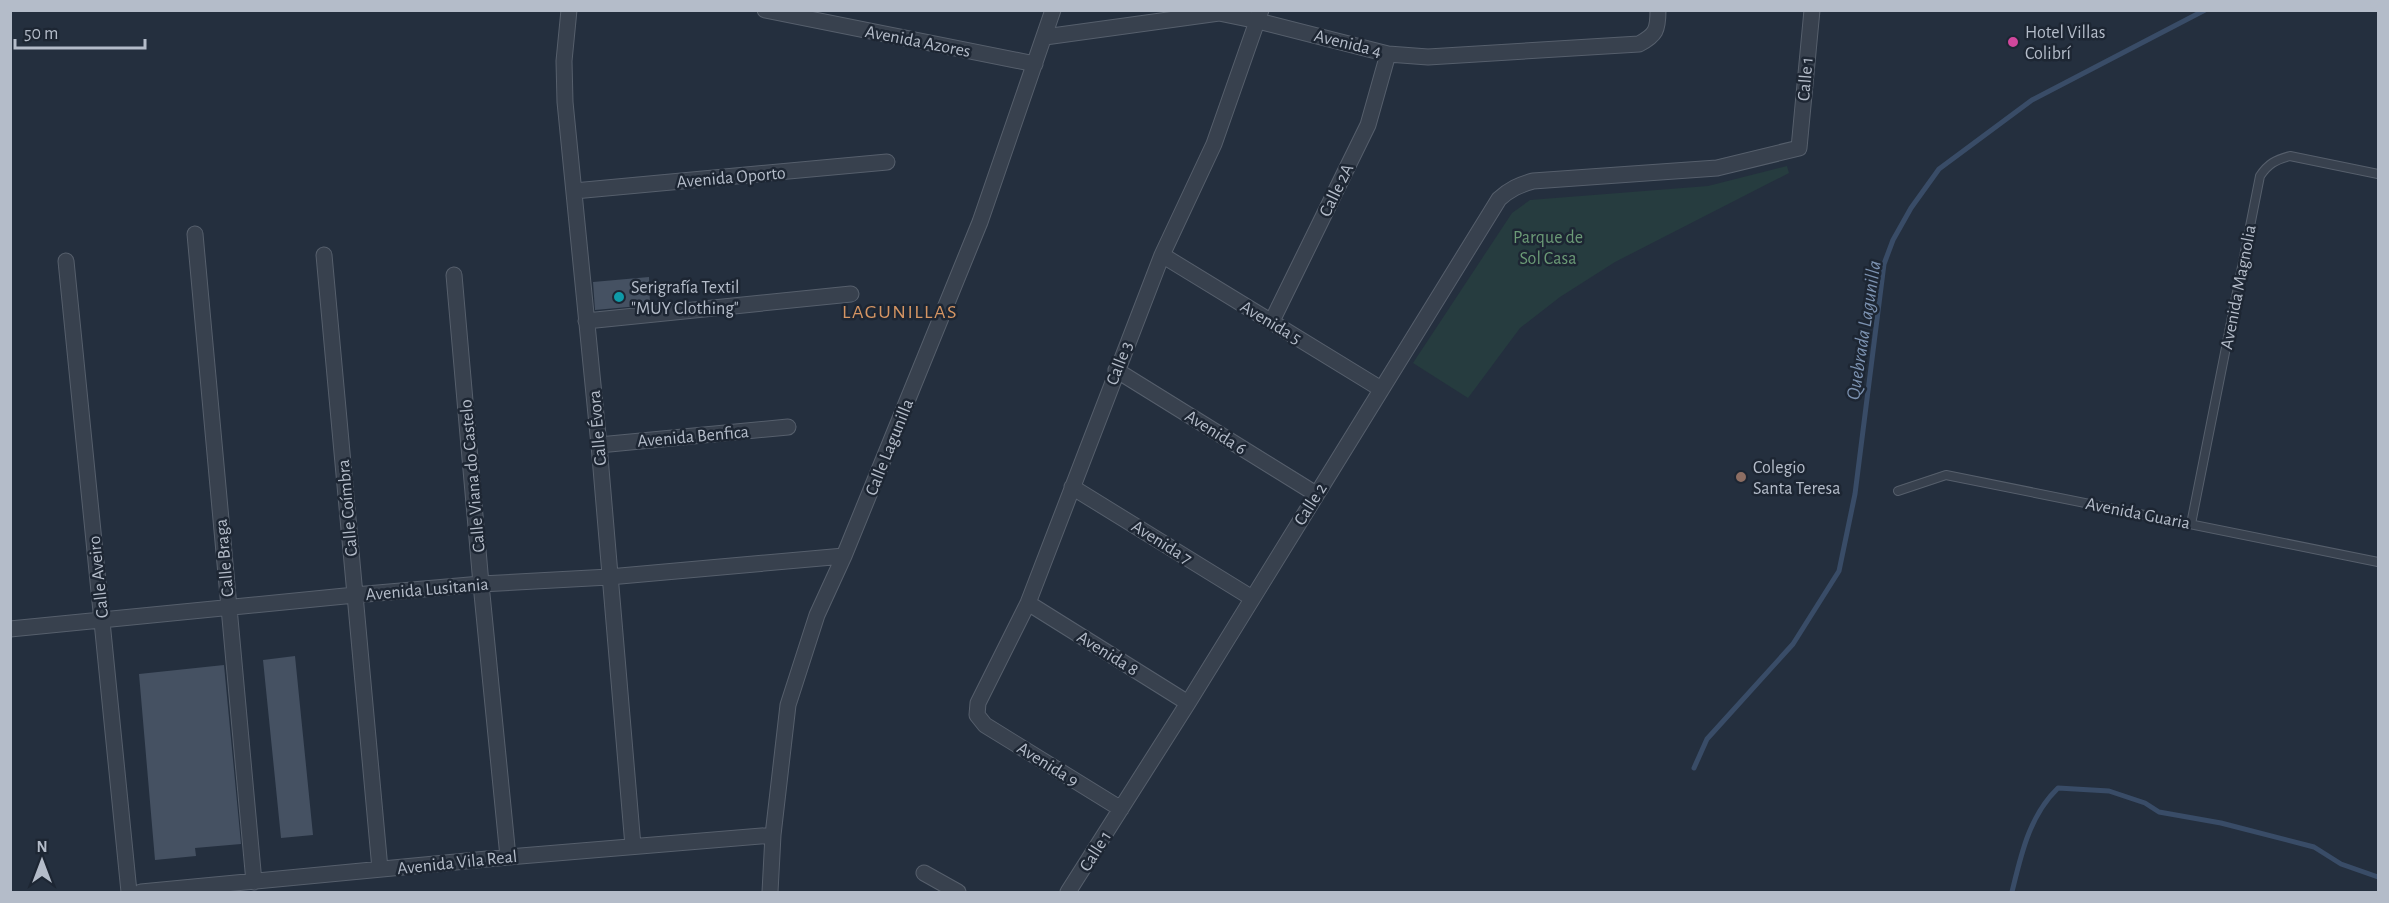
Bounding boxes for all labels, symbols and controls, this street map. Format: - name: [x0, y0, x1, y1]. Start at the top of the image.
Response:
- scale bar: [15, 12, 146, 50]
- street label: Avenida Azores: [864, 23, 972, 61]
- place label: Hotel Villas Colibrí: [2025, 24, 2105, 63]
- text: 50 m: [24, 25, 58, 43]
- street label: Avenida 4: [1312, 27, 1384, 61]
- marker: Hotel Villas Colibrí: [2006, 35, 2020, 49]
- street label: Calle 1: [1795, 56, 1817, 102]
- street label: Calle 2A: [1316, 161, 1358, 220]
- street label: Avenida Oporto: [676, 164, 787, 192]
- street label: Avenida Magnolia: [2218, 223, 2260, 351]
- park label: Parque de Sol Casa: [1513, 229, 1583, 268]
- water label: Quebrada Lagunilla: [1843, 259, 1885, 401]
- place label: Serigrafía Textil "MUY Clothing": [631, 279, 740, 318]
- marker: Serigrafía Textil "MUY Clothing": [612, 290, 626, 304]
- street label: Avenida 5: [1237, 298, 1304, 348]
- district label: LAGUNILLAS: [842, 302, 958, 322]
- street label: Calle 3: [1103, 339, 1136, 388]
- street label: Calle Évora: [583, 389, 610, 467]
- street label: Calle Lagunilla: [862, 397, 917, 498]
- street label: Calle Viana do Castelo: [457, 398, 489, 553]
- street label: Avenida 6: [1182, 407, 1249, 459]
- street label: Avenida Benfica: [637, 423, 750, 451]
- street label: Calle Coímbra: [335, 459, 361, 557]
- place label: Colegio Santa Teresa: [1753, 459, 1841, 498]
- marker: Colegio Santa Teresa: [1734, 470, 1748, 484]
- street label: Calle 2: [1291, 480, 1331, 529]
- street label: Avenida Guaria: [2084, 495, 2192, 533]
- street label: Avenida 7: [1128, 517, 1195, 568]
- street label: Calle Braga: [213, 518, 237, 598]
- street label: Calle Aveiro: [86, 535, 112, 619]
- street label: Avenida Lusitania: [365, 576, 489, 604]
- street label: Avenida 8: [1074, 628, 1141, 680]
- street label: Avenida 9: [1014, 739, 1081, 791]
- street label: Calle 1: [1077, 828, 1115, 875]
- north arrow: [12, 831, 72, 891]
- text: N: [36, 839, 48, 855]
- street label: Avenida Vila Real: [396, 848, 518, 878]

